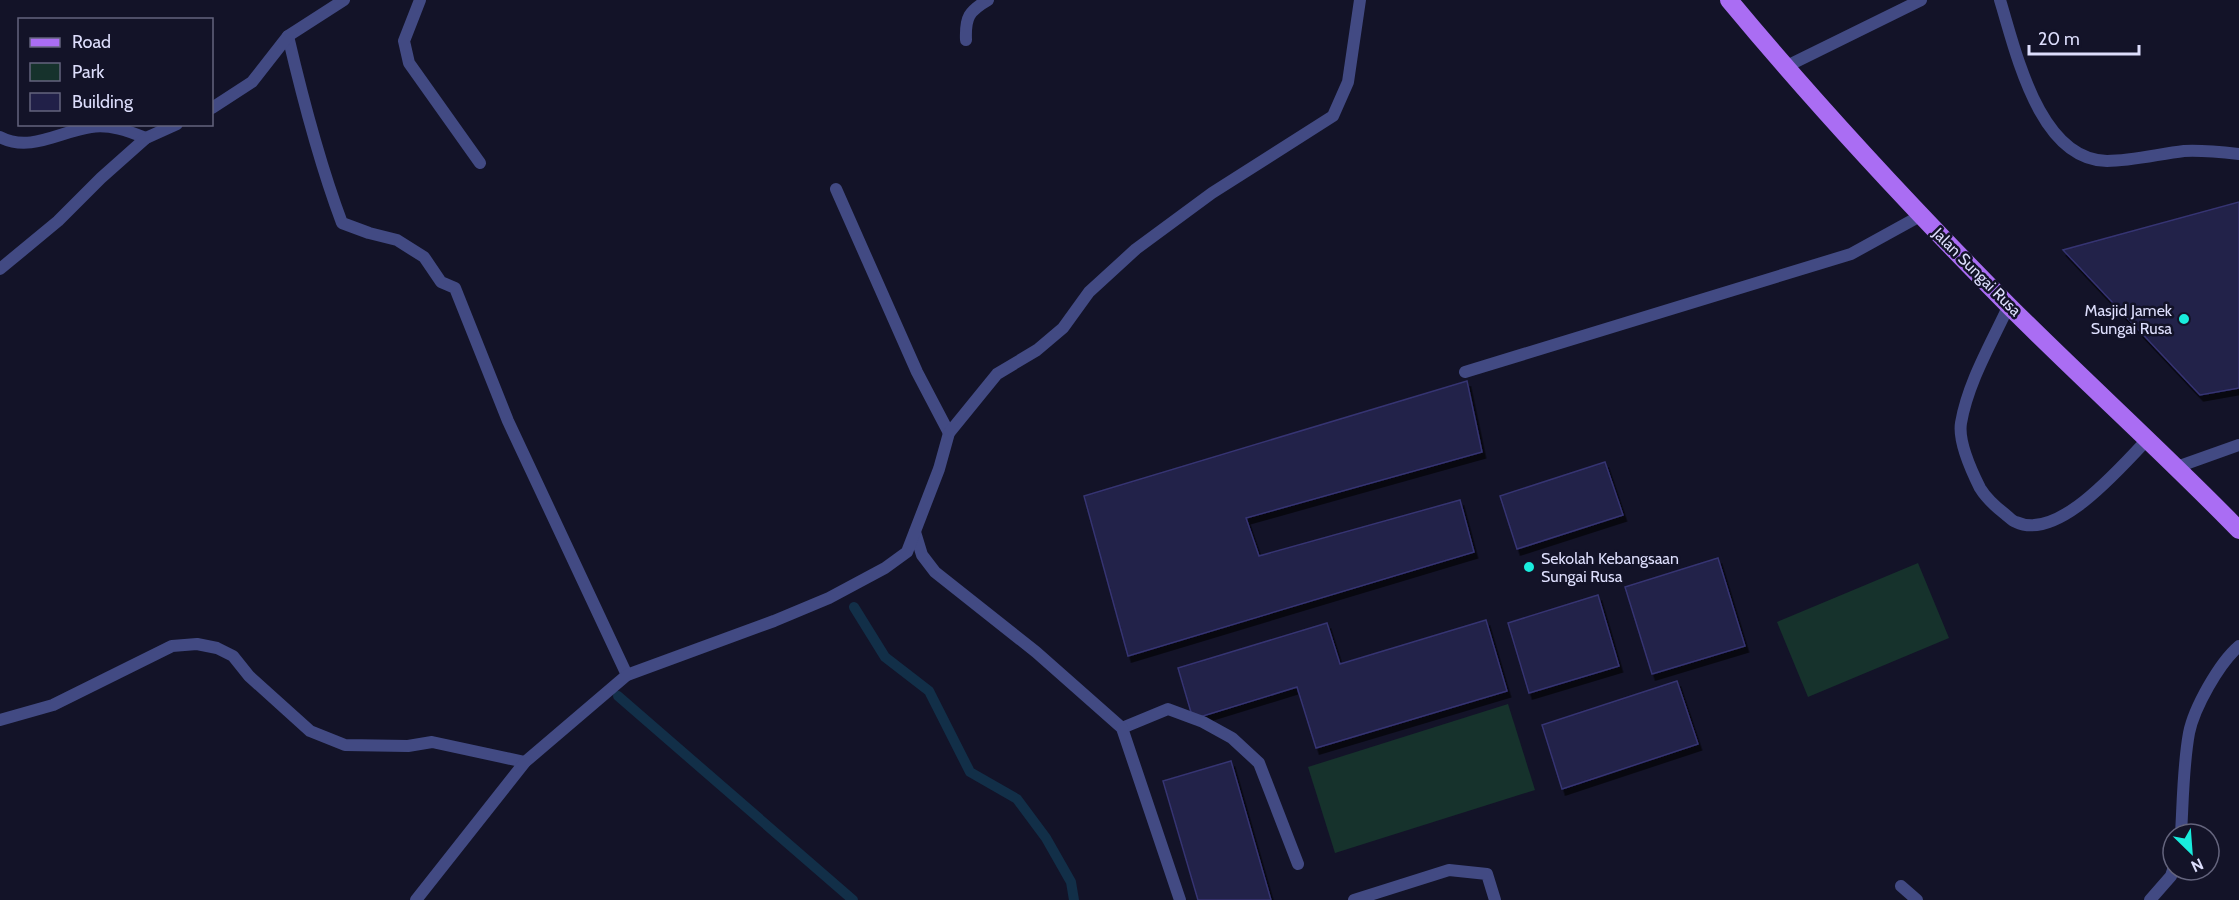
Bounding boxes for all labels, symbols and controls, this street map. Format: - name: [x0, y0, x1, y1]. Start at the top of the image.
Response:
- legend: [18, 18, 213, 126]
- scale bar: [2029, 18, 2138, 56]
- text: 20 m: [2038, 28, 2080, 50]
- text: Road: [72, 31, 111, 53]
- text: Park: [72, 61, 105, 83]
- text: Building: [72, 91, 134, 113]
- street label: Jalan Sungai Rusa: [1928, 223, 2025, 320]
- place label: Masjid Jamek Sungai Rusa: [2085, 301, 2173, 338]
- marker: Masjid Jamek Sungai Rusa: [2177, 312, 2191, 326]
- place label: Sekolah Kebangsaan Sungai Rusa: [1541, 549, 1679, 586]
- marker: Sekolah Kebangsaan Sungai Rusa: [1522, 560, 1536, 574]
- north arrow: [2161, 822, 2221, 882]
- text: N: [2188, 854, 2206, 876]

